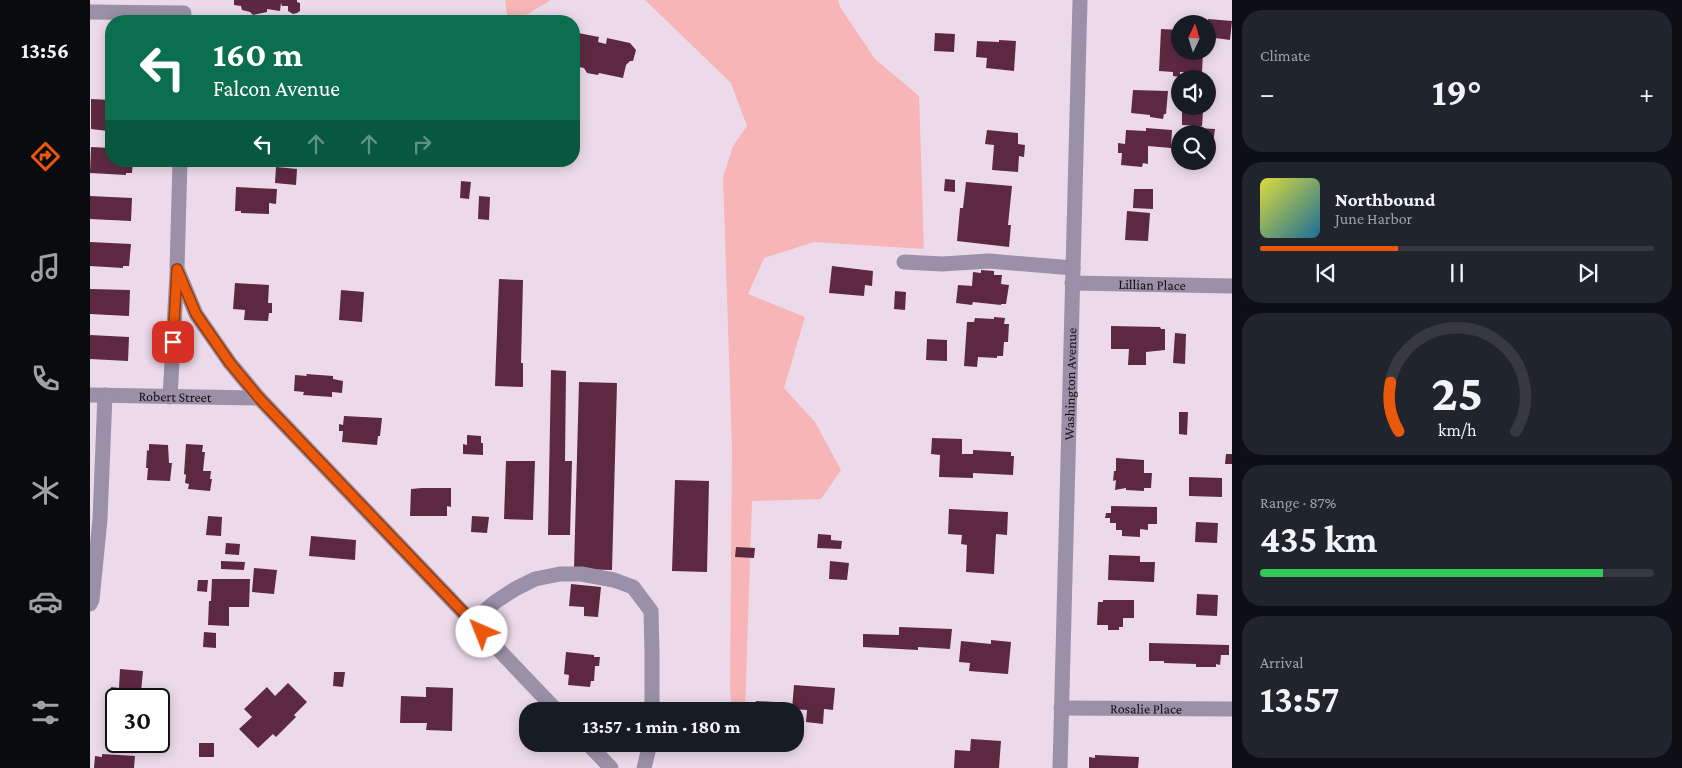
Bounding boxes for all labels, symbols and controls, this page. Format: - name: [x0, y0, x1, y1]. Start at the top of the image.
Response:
- north arrow: [1171, 15, 1216, 60]
- map controls: [1171, 15, 1216, 170]
- icon: left: [130, 35, 195, 100]
- text: 160 m: [213, 35, 303, 74]
- text: 13:56: [21, 38, 69, 63]
- text: Climate: [1260, 47, 1310, 64]
- button: sound: [1171, 70, 1216, 115]
- text: 19°: [1432, 71, 1482, 113]
- text: Falcon Avenue: [213, 76, 340, 101]
- text: −: [1260, 78, 1275, 109]
- text: +: [1639, 78, 1654, 109]
- button: search: [1171, 125, 1216, 170]
- icon: left: [249, 130, 277, 158]
- icon: ahead: [302, 130, 330, 158]
- icon: ahead: [355, 130, 383, 158]
- icon: right: [408, 130, 436, 158]
- icon: directions: [28, 139, 63, 174]
- text: Northbound: [1335, 189, 1435, 210]
- text: June Harbor: [1335, 210, 1412, 227]
- icon: music: [28, 250, 63, 285]
- icon: previous: [1312, 259, 1340, 287]
- icon: pause: [1443, 259, 1471, 287]
- icon: next: [1574, 259, 1602, 287]
- street label: Lillian Place: [1118, 276, 1186, 293]
- pin: [152, 321, 194, 363]
- icon: arrive: [159, 328, 187, 356]
- street label: Washington Avenue: [1061, 328, 1079, 441]
- icon: phone: [28, 361, 63, 396]
- text: 25: [1431, 363, 1483, 421]
- street label: Robert Street: [138, 388, 212, 405]
- text: km/h: [1438, 420, 1477, 440]
- icon: climate: [28, 473, 63, 508]
- text: Range · 87%: [1260, 494, 1336, 511]
- text: 435 km: [1260, 518, 1377, 560]
- icon: car: [28, 584, 63, 619]
- position arrow: [455, 605, 507, 657]
- text: Arrival: [1260, 654, 1304, 671]
- text: 13:57: [1260, 678, 1339, 720]
- speed limit sign: 30: [105, 688, 170, 753]
- icon: filters: [28, 695, 63, 730]
- street label: Rosalie Place: [1110, 700, 1182, 717]
- text: 13:57 · 1 min · 180 m: [582, 716, 741, 737]

